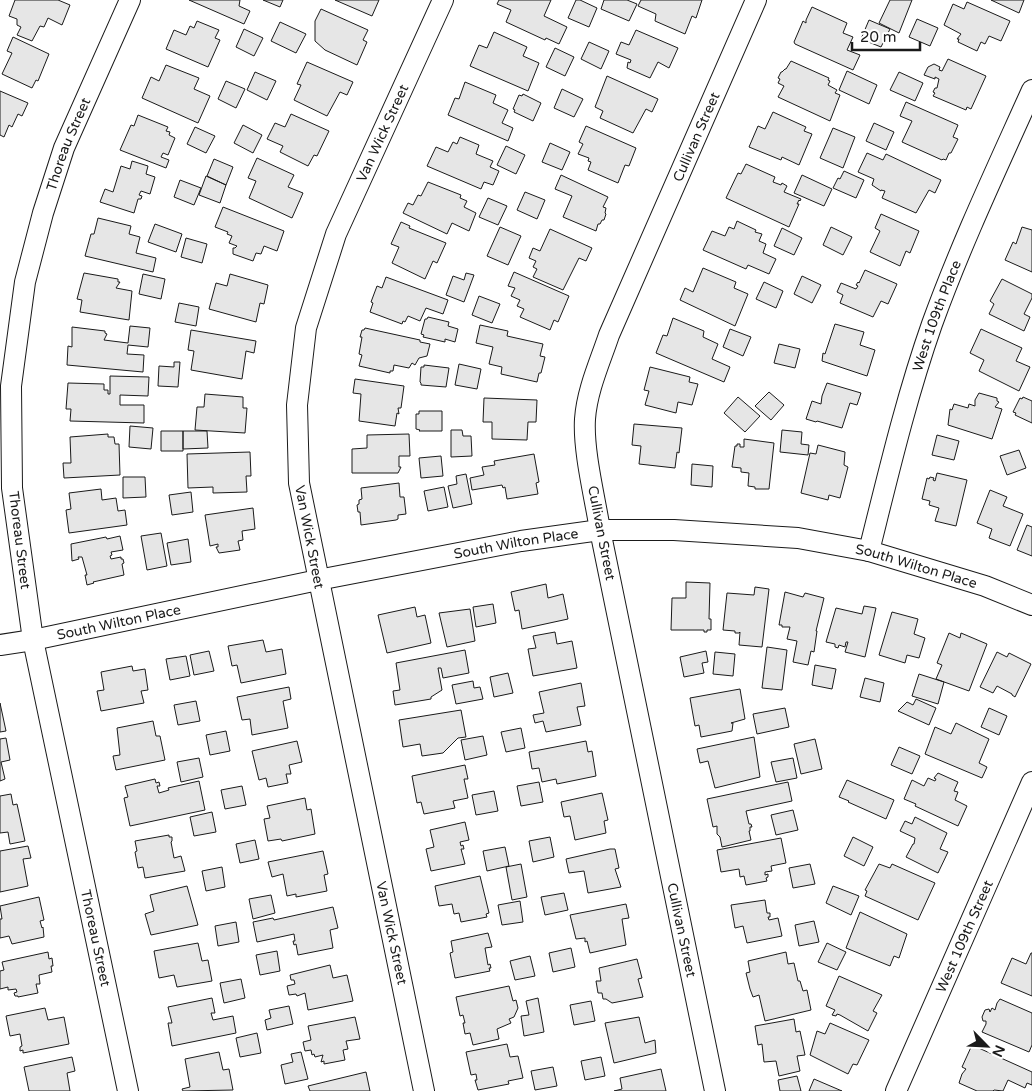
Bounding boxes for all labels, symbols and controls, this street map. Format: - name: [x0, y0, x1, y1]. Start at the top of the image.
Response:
- scale bar: [852, 20, 920, 52]
- text: 20 m: [860, 28, 897, 46]
- street label: Van Wick Street: [353, 81, 413, 185]
- street label: Cullivan Street: [669, 89, 724, 184]
- street label: Thoreau Street: [43, 94, 95, 193]
- street label: West 109th Place: [909, 258, 965, 373]
- street label: Van Wick Street: [291, 484, 328, 591]
- street label: Cullivan Street: [584, 484, 619, 582]
- street label: Thoreau Street: [5, 490, 34, 591]
- street label: South Wilton Place: [452, 525, 580, 563]
- street label: South Wilton Place: [854, 541, 979, 592]
- street label: South Wilton Place: [55, 601, 182, 644]
- street label: West 109th Street: [932, 877, 997, 995]
- street label: Van Wick Street: [372, 880, 411, 987]
- street label: Cullivan Street: [663, 881, 700, 979]
- street label: Thoreau Street: [77, 888, 114, 989]
- north arrow: [962, 1021, 1012, 1071]
- text: N: [988, 1042, 1008, 1060]

